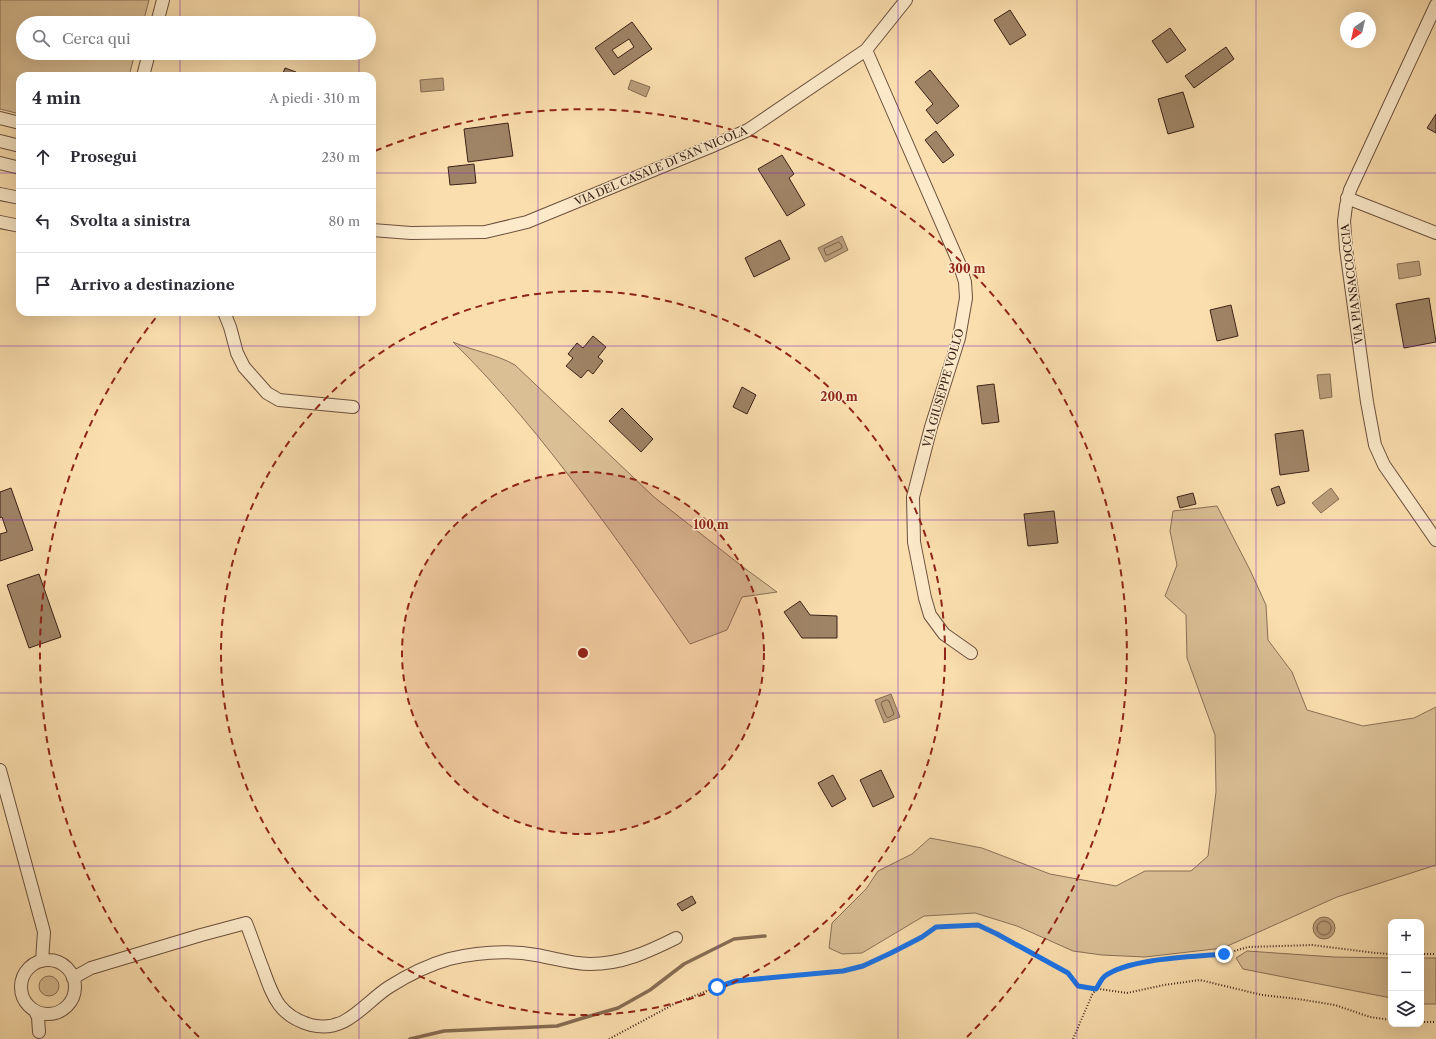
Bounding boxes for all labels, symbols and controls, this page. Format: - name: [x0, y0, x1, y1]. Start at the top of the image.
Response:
- north arrow: [1340, 12, 1376, 48]
- search box: [16, 16, 376, 60]
- icon: search: [30, 27, 52, 49]
- text: Cerca qui: [62, 29, 131, 48]
- text: 4 min: [32, 88, 81, 108]
- text: A piedi · 310 m: [269, 90, 360, 106]
- street label: VIA DEL CASALE DI SAN NICOLA: [572, 123, 750, 209]
- icon: ahead: [32, 146, 54, 168]
- text: Prosegui: [70, 147, 137, 166]
- text: 230 m: [322, 149, 360, 165]
- icon: left: [32, 210, 54, 232]
- text: Svolta a sinistra: [70, 211, 190, 230]
- text: 80 m: [328, 213, 360, 229]
- street label: VIA PIANSACCOCCIA: [1338, 222, 1366, 346]
- text: 300 m: [948, 261, 986, 276]
- icon: arrive: [32, 274, 54, 296]
- text: Arrivo a destinazione: [70, 275, 235, 294]
- street label: VIA GIUSEPPE VOLLO: [919, 327, 967, 450]
- text: 200 m: [820, 389, 858, 404]
- text: 100 m: [693, 517, 729, 532]
- centre of rings: [576, 646, 590, 660]
- map controls: [1388, 919, 1424, 1027]
- button: +: [1388, 919, 1424, 955]
- route end: [1215, 945, 1233, 963]
- button: −: [1388, 955, 1424, 991]
- route start: [708, 978, 726, 996]
- button: layers: [1388, 991, 1424, 1027]

